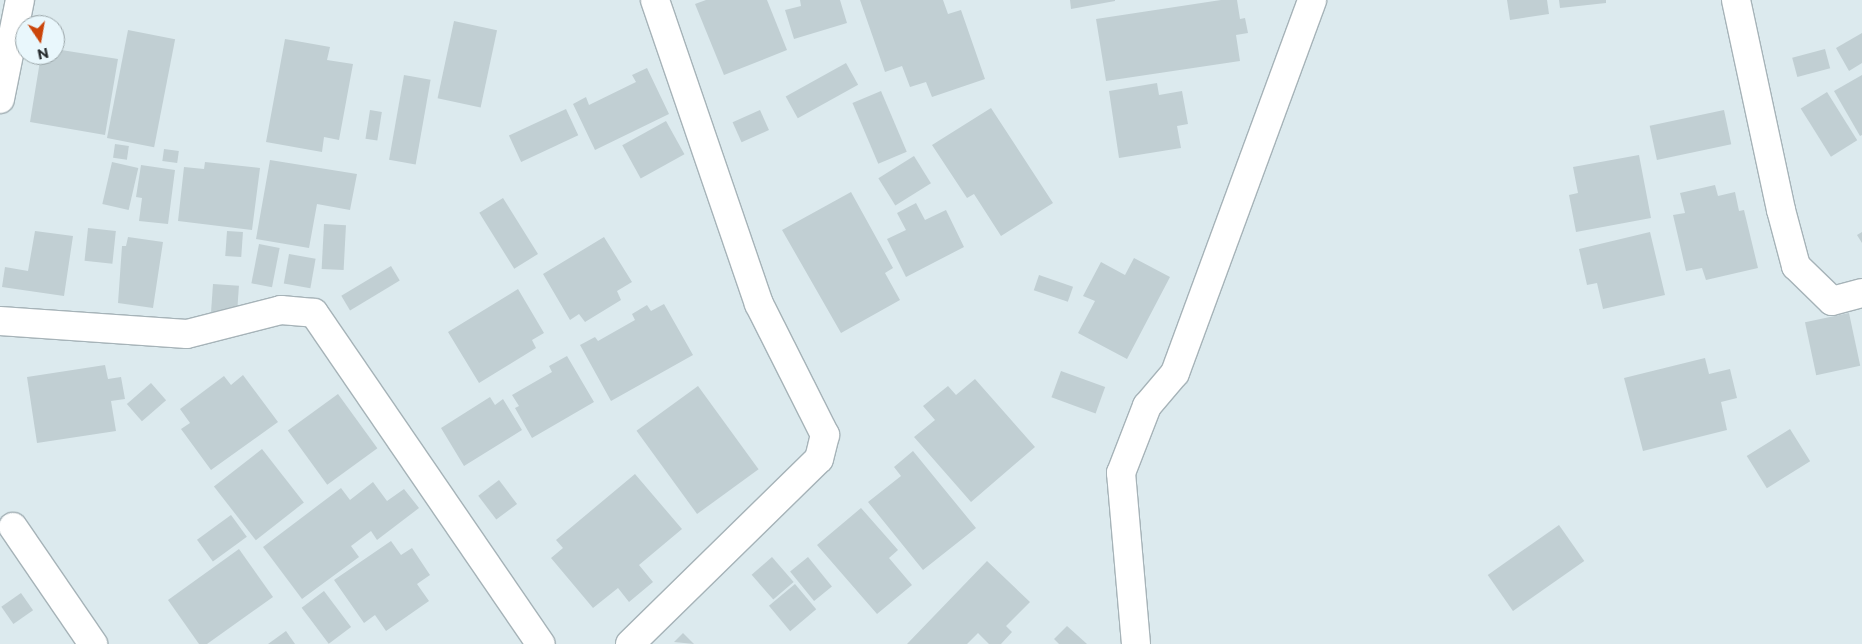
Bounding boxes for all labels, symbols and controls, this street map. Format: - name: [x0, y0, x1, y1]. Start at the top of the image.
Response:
- north arrow: [15, 15, 65, 65]
- text: N: [36, 44, 50, 64]

